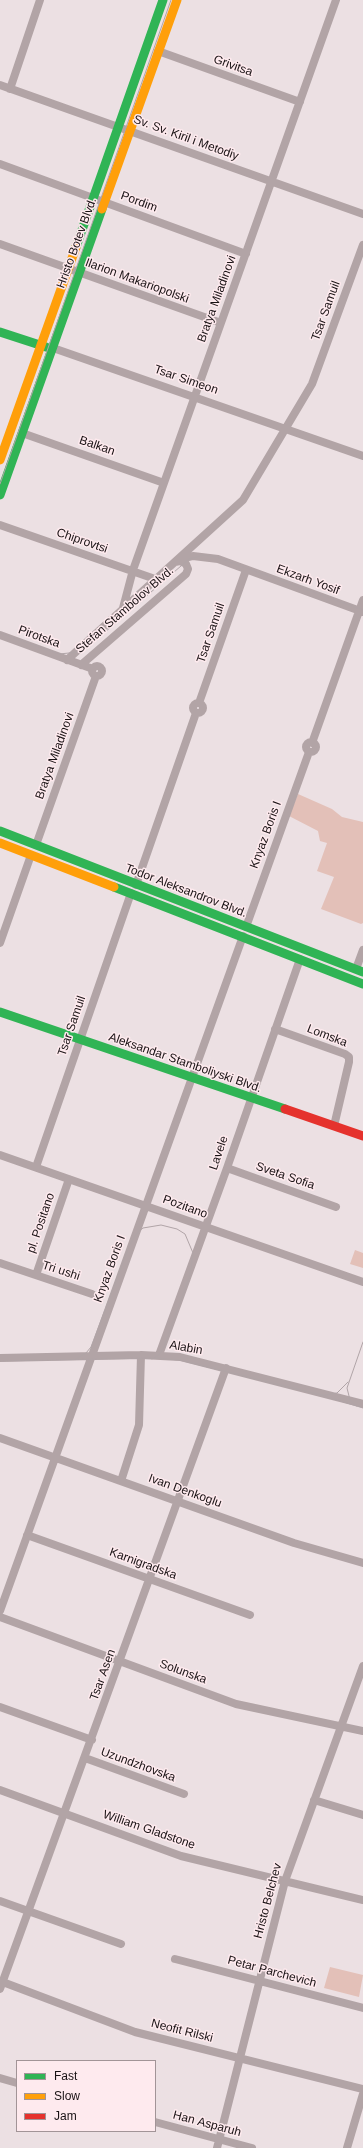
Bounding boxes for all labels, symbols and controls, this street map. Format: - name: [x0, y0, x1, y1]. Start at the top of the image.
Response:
- street label: Grivitsa: [211, 52, 255, 80]
- street label: Sv. Sv. Kiril i Metodiy: [131, 112, 241, 164]
- street label: Pordim: [119, 189, 159, 215]
- street label: Hristo Botev Blvd.: [54, 196, 100, 290]
- street label: Bratya Miladinovi: [195, 254, 239, 344]
- street label: Ilarion Makariopolski: [83, 256, 191, 306]
- street label: Tsar Samuil: [309, 279, 343, 343]
- street label: Tsar Simeon: [152, 362, 220, 398]
- street label: Balkan: [77, 433, 117, 459]
- street label: Chiprovtsi: [54, 526, 110, 556]
- street label: Ekzarh Yosif: [274, 562, 342, 598]
- street label: Stefan Stambolov Blvd.: [73, 564, 177, 656]
- street label: Tsar Samuil: [194, 601, 228, 665]
- street label: Pirotska: [16, 623, 62, 651]
- street label: Bratya Miladinovi: [33, 711, 77, 801]
- street label: Knyaz Boris I: [247, 799, 285, 871]
- street label: Todor Aleksandrov Blvd.: [123, 861, 249, 921]
- street label: Tsar Samuil: [55, 994, 89, 1058]
- street label: Lomska: [305, 1022, 349, 1050]
- street label: Aleksandar Stamboliyski Blvd.: [107, 1030, 263, 1096]
- street label: Lavele: [206, 1134, 232, 1172]
- street label: Sveta Sofia: [254, 1159, 316, 1193]
- street label: pl. Positano: [24, 1191, 58, 1255]
- street label: Pozitano: [161, 1192, 209, 1222]
- street label: Knyaz Boris I: [91, 1233, 129, 1305]
- street label: Tri ushi: [40, 1258, 82, 1284]
- street label: Alabin: [168, 1338, 204, 1358]
- street label: Ivan Denkoglu: [146, 1471, 224, 1511]
- street label: Karnigradska: [107, 1545, 179, 1583]
- street label: Tsar Asen: [87, 1647, 119, 1703]
- street label: Solunska: [157, 1657, 209, 1687]
- street label: Uzundzhovska: [99, 1745, 177, 1785]
- street label: William Gladstone: [101, 1807, 197, 1853]
- street label: Hristo Belchev: [251, 1862, 285, 1940]
- street label: Petar Parchevich: [226, 1953, 318, 1991]
- street label: Neofit Rilski: [150, 2016, 214, 2046]
- legend: [16, 2060, 156, 2132]
- text: Fast: [54, 2069, 77, 2083]
- text: Slow: [54, 2089, 80, 2103]
- street label: Han Asparuh: [171, 2108, 243, 2140]
- text: Jam: [54, 2109, 77, 2123]

